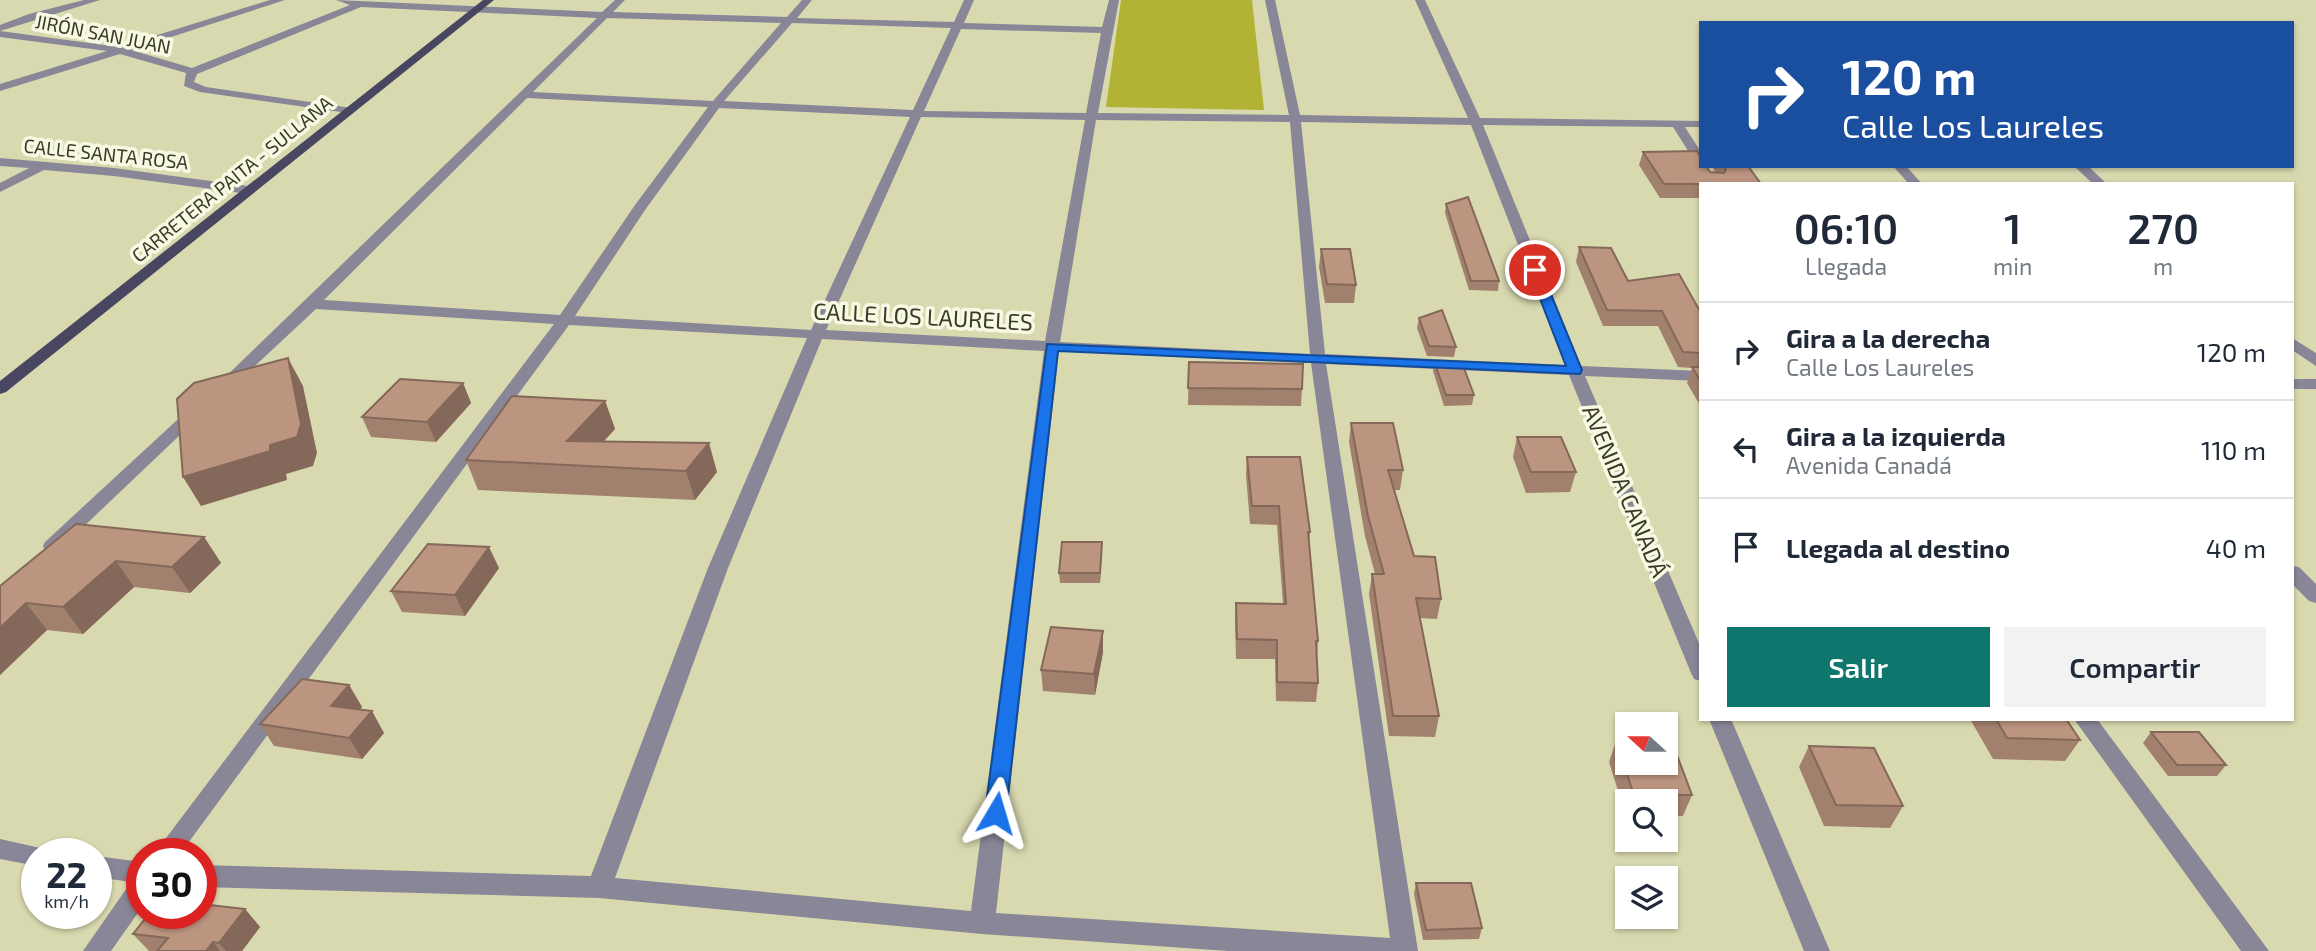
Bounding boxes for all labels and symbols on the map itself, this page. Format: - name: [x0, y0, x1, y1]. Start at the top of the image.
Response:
- street label: JIRÓN SAN JUAN: [33, 9, 173, 58]
- street label: CARRETERA PAITA - SULLANA: [127, 90, 337, 267]
- street label: CALLE SANTA ROSA: [23, 133, 190, 174]
- pin: [1505, 240, 1565, 300]
- street label: CALLE LOS LAURELES: [812, 296, 1034, 336]
- street label: AVENIDA CANADÁ: [1577, 400, 1675, 581]
- north arrow: [1615, 712, 1678, 775]
- position arrow: [959, 776, 1033, 850]
- speed limit sign: 30: [126, 838, 217, 929]

